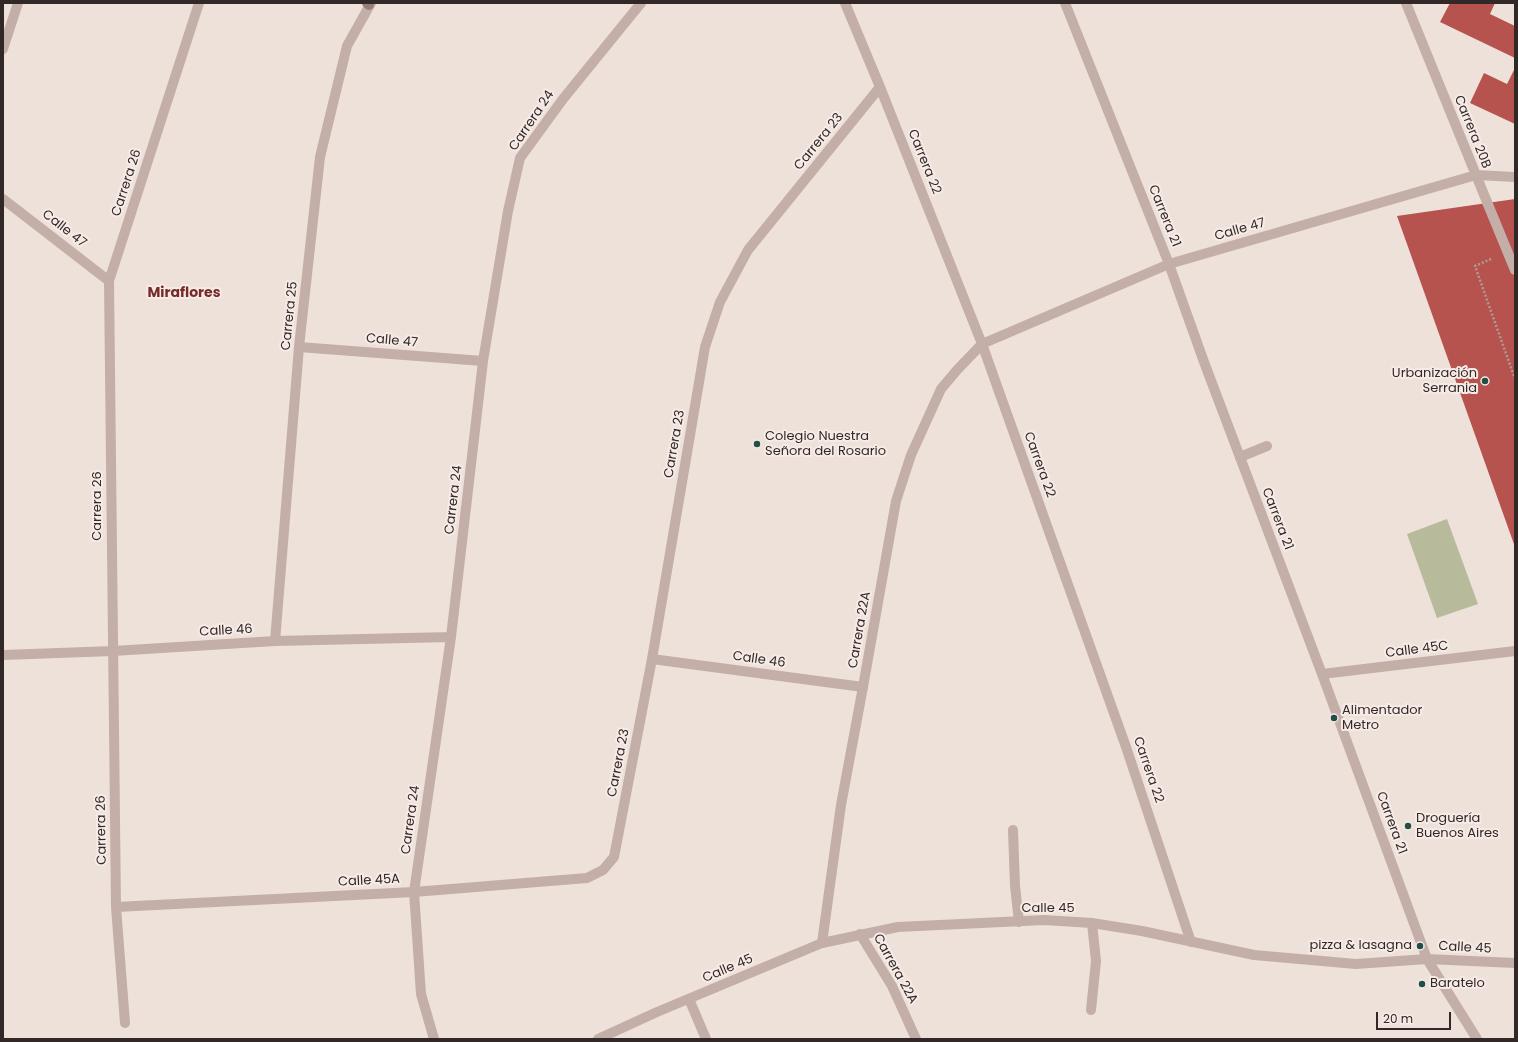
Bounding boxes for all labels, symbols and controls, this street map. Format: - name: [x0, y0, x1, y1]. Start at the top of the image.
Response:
- street label: Carrera 24: [506, 88, 558, 154]
- street label: Carrera 20B: [1450, 93, 1494, 171]
- street label: Carrera 23: [791, 110, 847, 174]
- street label: Carrera 22: [904, 127, 944, 197]
- street label: Carrera 26: [109, 148, 145, 218]
- street label: Carrera 21: [1145, 183, 1183, 249]
- street label: Calle 47: [39, 207, 89, 251]
- street label: Calle 47: [1213, 215, 1267, 245]
- street label: Carrera 25: [279, 281, 301, 351]
- district label: Miraflores: [148, 285, 220, 301]
- street label: Calle 47: [365, 331, 419, 351]
- place label: Urbanización Serrania: [1392, 366, 1477, 397]
- marker: Urbanización Serrania: [1480, 376, 1490, 386]
- street label: Carrera 23: [661, 409, 689, 479]
- place label: Colegio Nuestra Señora del Rosario: [765, 429, 886, 460]
- street label: Carrera 22: [1020, 430, 1058, 500]
- marker: Colegio Nuestra Señora del Rosario: [752, 439, 762, 449]
- street label: Carrera 24: [442, 465, 466, 535]
- street label: Carrera 26: [90, 471, 106, 541]
- street label: Carrera 21: [1258, 486, 1296, 552]
- street label: Carrera 22A: [846, 591, 874, 669]
- street label: Calle 46: [199, 622, 253, 640]
- street label: Calle 45C: [1385, 638, 1449, 662]
- street label: Calle 46: [732, 649, 786, 671]
- place label: Alimentador Metro: [1342, 703, 1422, 734]
- marker: Alimentador Metro: [1329, 713, 1339, 723]
- street label: Carrera 23: [605, 728, 633, 798]
- street label: Carrera 22: [1129, 735, 1167, 805]
- street label: Carrera 24: [398, 785, 424, 855]
- street label: Carrera 21: [1372, 790, 1410, 856]
- street label: Carrera 26: [94, 795, 110, 865]
- place label: Droguería Buenos Aires: [1416, 811, 1499, 842]
- marker: Droguería Buenos Aires: [1403, 821, 1413, 831]
- street label: Calle 45A: [338, 872, 400, 890]
- street label: Calle 45: [1021, 901, 1075, 917]
- street label: Carrera 22A: [869, 931, 921, 1007]
- place label: pizza & lasagna: [1309, 938, 1412, 954]
- street label: Calle 45: [1438, 939, 1492, 957]
- marker: pizza & lasagna: [1415, 941, 1425, 951]
- street label: Calle 45: [701, 951, 755, 987]
- place label: Baratelo: [1430, 976, 1485, 992]
- marker: Baratelo: [1417, 979, 1427, 989]
- scale bar: [1378, 1004, 1453, 1030]
- text: 20 m: [1383, 1010, 1413, 1027]

